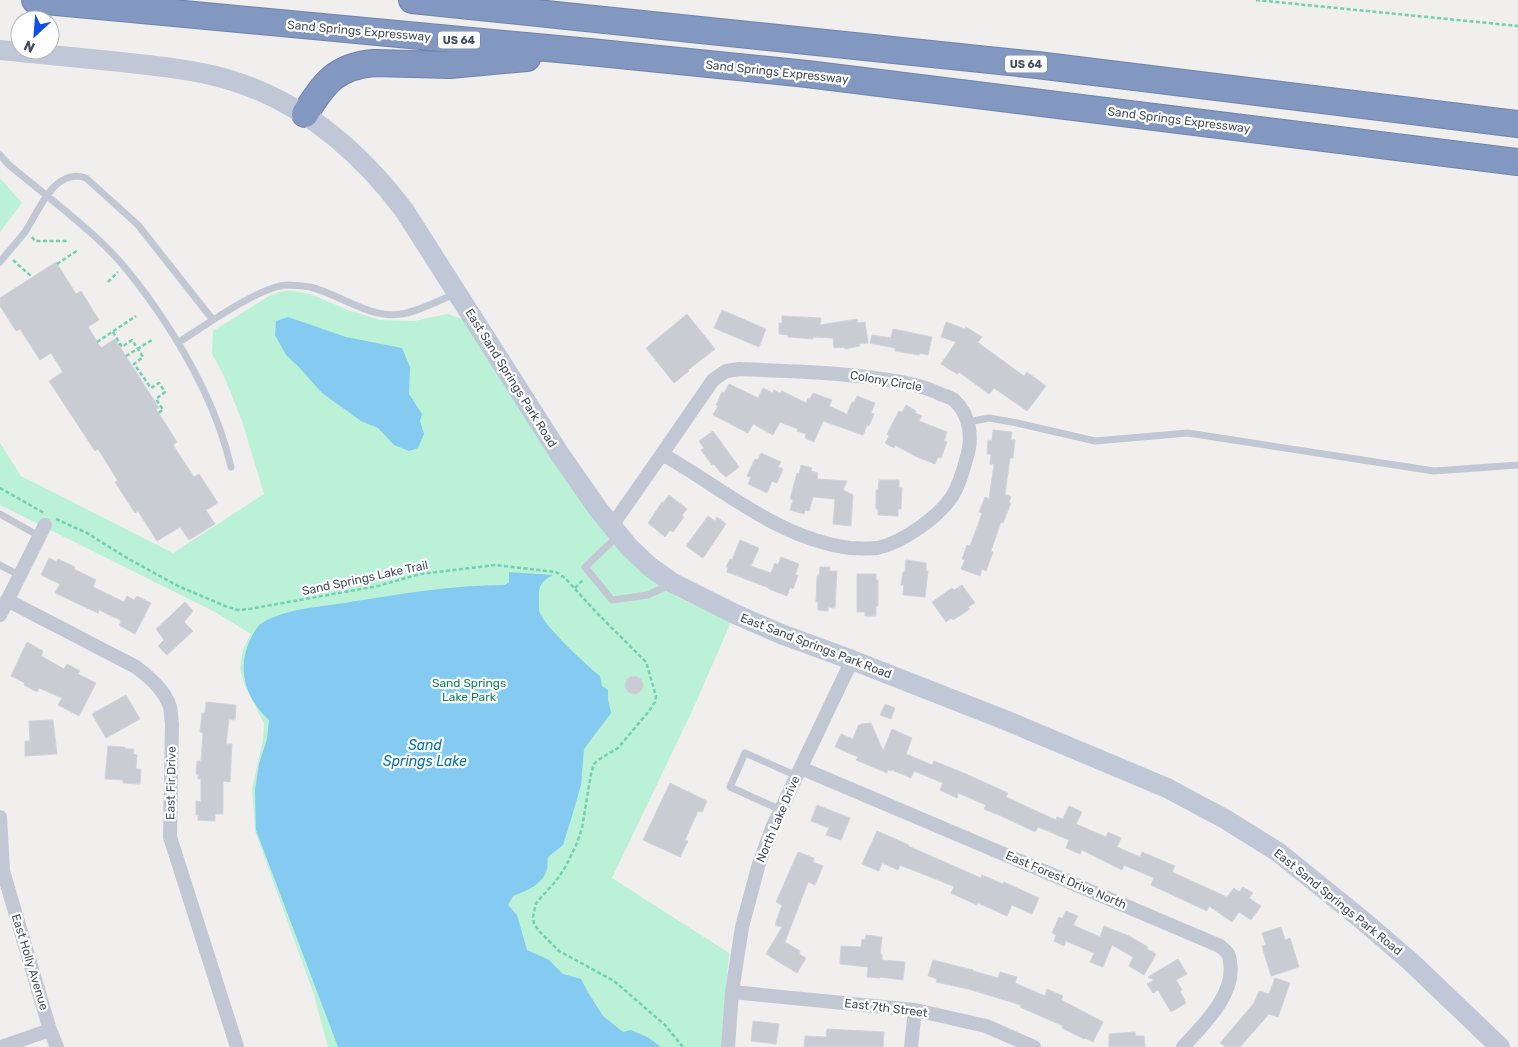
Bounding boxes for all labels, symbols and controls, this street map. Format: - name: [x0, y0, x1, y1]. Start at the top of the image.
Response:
- north arrow: [10, 10, 60, 60]
- street label: Sand Springs Expressway: [287, 18, 432, 44]
- road number: US 64: [438, 32, 480, 48]
- text: N: [21, 36, 38, 56]
- road number: US 64: [1005, 56, 1047, 72]
- street label: Sand Springs Expressway: [705, 58, 850, 87]
- street label: Sand Springs Expressway: [1107, 104, 1252, 136]
- street label: East Sand Springs Park Road: [462, 306, 560, 450]
- street label: Colony Circle: [849, 368, 923, 394]
- street label: Sand Springs Lake Trail: [301, 558, 429, 598]
- street label: East Sand Springs Park Road: [738, 611, 894, 681]
- park label: Sand Springs Lake Park: [432, 676, 506, 704]
- water label: Sand Springs Lake: [383, 737, 467, 770]
- street label: East Fir Drive: [163, 746, 179, 820]
- street label: North Lake Drive: [753, 773, 803, 864]
- street label: East Sand Springs Park Road: [1271, 846, 1405, 958]
- street label: East Forest Drive North: [1003, 848, 1129, 912]
- street label: East Holly Avenue: [9, 912, 51, 1012]
- street label: East 7th Street: [844, 996, 929, 1020]

